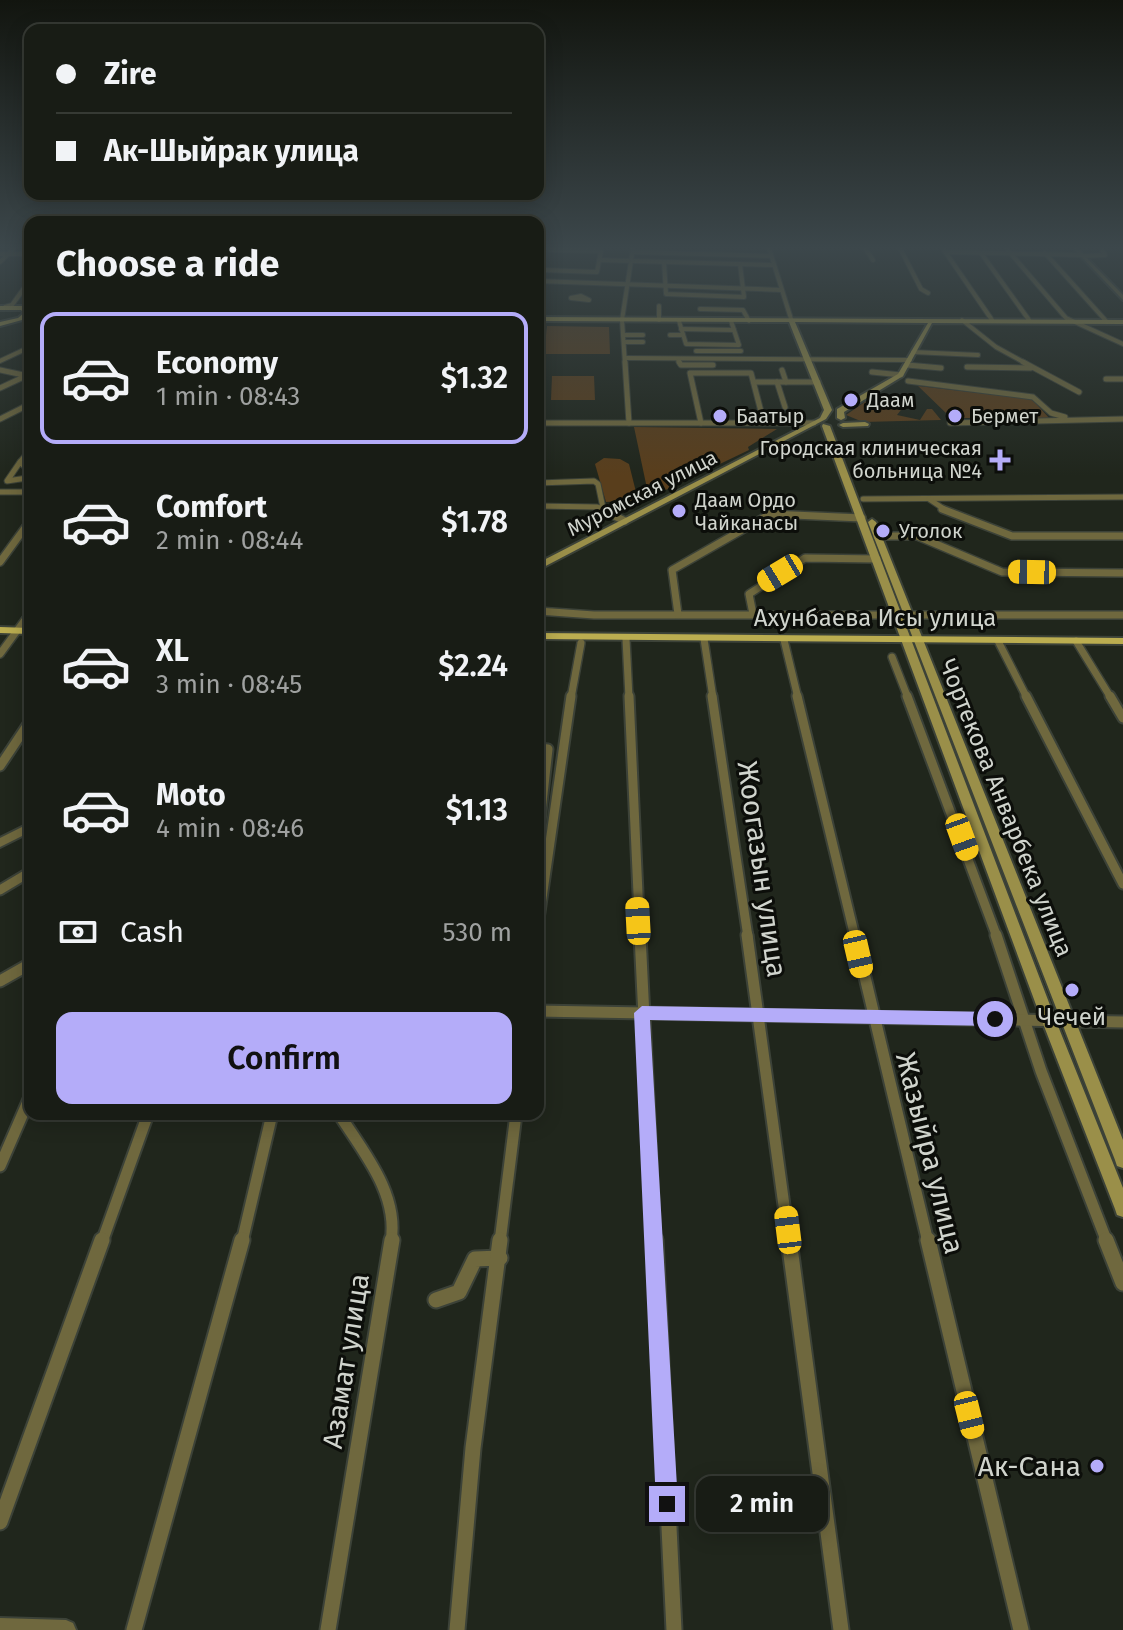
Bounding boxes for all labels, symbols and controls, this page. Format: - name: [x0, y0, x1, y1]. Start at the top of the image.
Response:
- text: Zire: [104, 56, 156, 92]
- text: Ак-Шыйрак улица: [104, 133, 359, 169]
- text: Choose a ride: [56, 242, 279, 286]
- icon: car: [60, 342, 132, 414]
- text: Economy: [156, 345, 278, 381]
- text: $1.32: [441, 360, 508, 396]
- text: 1 min · 08:43: [156, 381, 300, 412]
- place label: Даам: [866, 388, 914, 412]
- marker: Даам: [842, 391, 860, 409]
- place label: Баатыр: [736, 404, 804, 428]
- place label: Бермет: [971, 404, 1039, 428]
- marker: Баатыр: [711, 407, 729, 425]
- marker: Бермет: [946, 407, 964, 425]
- place label: Городская клиническая больница №4: [760, 436, 982, 483]
- street label: Муромская улица: [563, 445, 721, 541]
- marker: Городская клиническая больница №4: [989, 449, 1011, 471]
- icon: car: [60, 486, 132, 558]
- place label: Даам Ордо Чайканасы: [694, 488, 798, 535]
- text: Comfort: [156, 489, 267, 525]
- marker: Даам Ордо Чайканасы: [670, 502, 688, 520]
- text: $1.78: [441, 504, 508, 540]
- place label: Уголок: [899, 519, 963, 543]
- marker: Уголок: [874, 522, 892, 540]
- text: 2 min · 08:44: [156, 525, 303, 556]
- car: [753, 550, 807, 596]
- car: [1008, 560, 1056, 584]
- street label: Ахунбаева Исы улица: [754, 604, 996, 632]
- icon: car: [60, 630, 132, 702]
- text: XL: [156, 633, 189, 669]
- text: $2.24: [438, 648, 508, 684]
- street label: Чортекова Анварбека улица: [933, 655, 1079, 961]
- text: 3 min · 08:45: [156, 669, 302, 700]
- street label: Жоогазын улица: [730, 759, 794, 979]
- icon: car: [60, 774, 132, 846]
- text: Moto: [156, 777, 226, 813]
- text: $1.13: [446, 792, 508, 828]
- car: [943, 810, 981, 864]
- text: 4 min · 08:46: [156, 813, 304, 844]
- car: [625, 896, 651, 946]
- icon: cash: [56, 910, 100, 954]
- text: Cash: [120, 914, 184, 950]
- text: 530 m: [443, 917, 512, 948]
- car: [841, 928, 875, 980]
- marker: Чечей: [1063, 981, 1081, 999]
- route start: [977, 1001, 1013, 1037]
- place label: Чечей: [1038, 1003, 1106, 1031]
- button: Confirm: [56, 1012, 512, 1104]
- street label: Жазыйра улица: [889, 1049, 971, 1257]
- car: [773, 1205, 803, 1255]
- street label: Азамат улица: [316, 1271, 376, 1451]
- car: [952, 1389, 986, 1441]
- place label: Ак-Сана: [978, 1450, 1081, 1483]
- marker: Ак-Сана: [1088, 1457, 1106, 1475]
- callout: 2 min: [695, 1476, 827, 1532]
- route end: [649, 1486, 685, 1522]
- text: 2 min: [730, 1488, 794, 1519]

